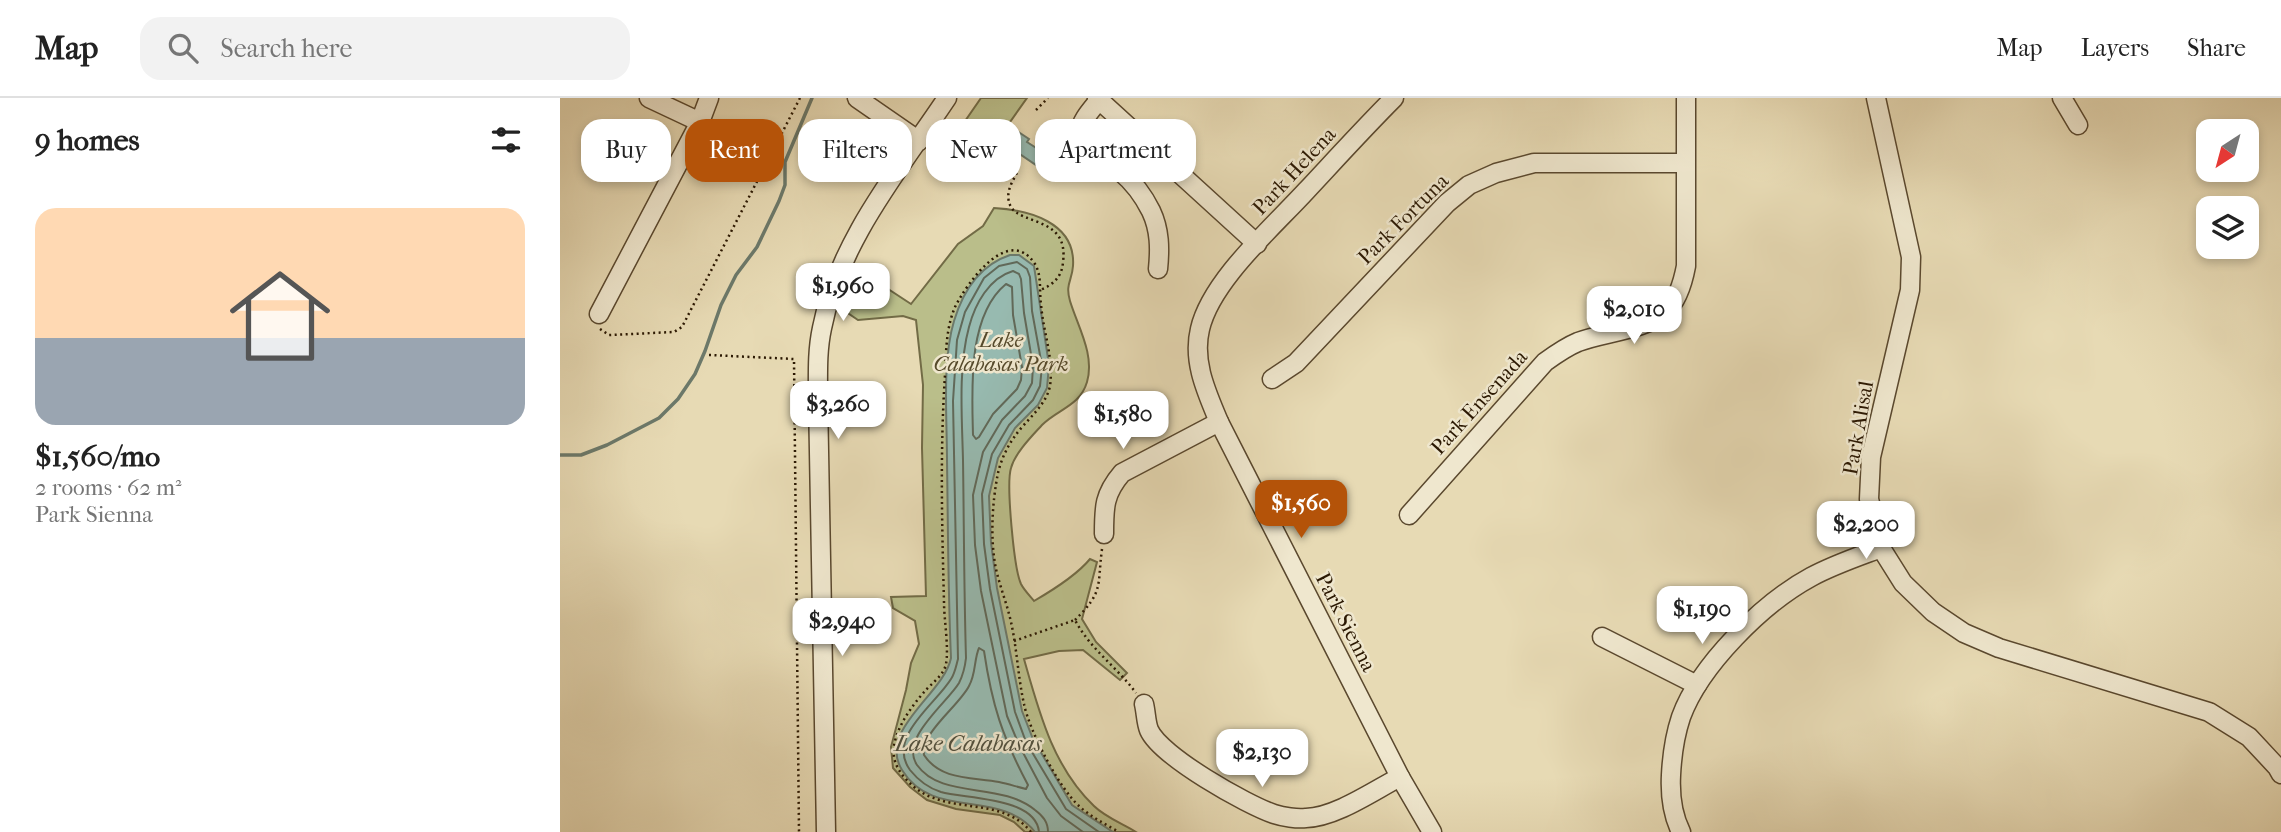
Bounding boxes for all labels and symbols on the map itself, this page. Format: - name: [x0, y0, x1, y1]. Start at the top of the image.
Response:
- north arrow: [2196, 119, 2259, 182]
- street label: Park Helena: [1247, 122, 1341, 220]
- street label: Park Fortuna: [1353, 169, 1453, 269]
- pin: $1,960: [786, 264, 900, 323]
- pin: $2,010: [1577, 286, 1691, 346]
- park label: Lake Calabasas Park: [933, 328, 1069, 376]
- street label: Park Ensenada: [1426, 345, 1532, 459]
- street label: Park Alisal: [1838, 379, 1878, 477]
- pin: $3,260: [781, 382, 895, 441]
- pin: $1,580: [1066, 392, 1180, 451]
- pin: $1,560: [1244, 480, 1358, 540]
- pin: $2,200: [1809, 502, 1923, 561]
- street label: Park Sienna: [1311, 569, 1381, 676]
- pin: $1,190: [1645, 587, 1759, 646]
- pin: $2,940: [785, 598, 899, 658]
- water label: Lake Calabasas: [893, 730, 1042, 757]
- pin: $2,130: [1205, 730, 1319, 789]

